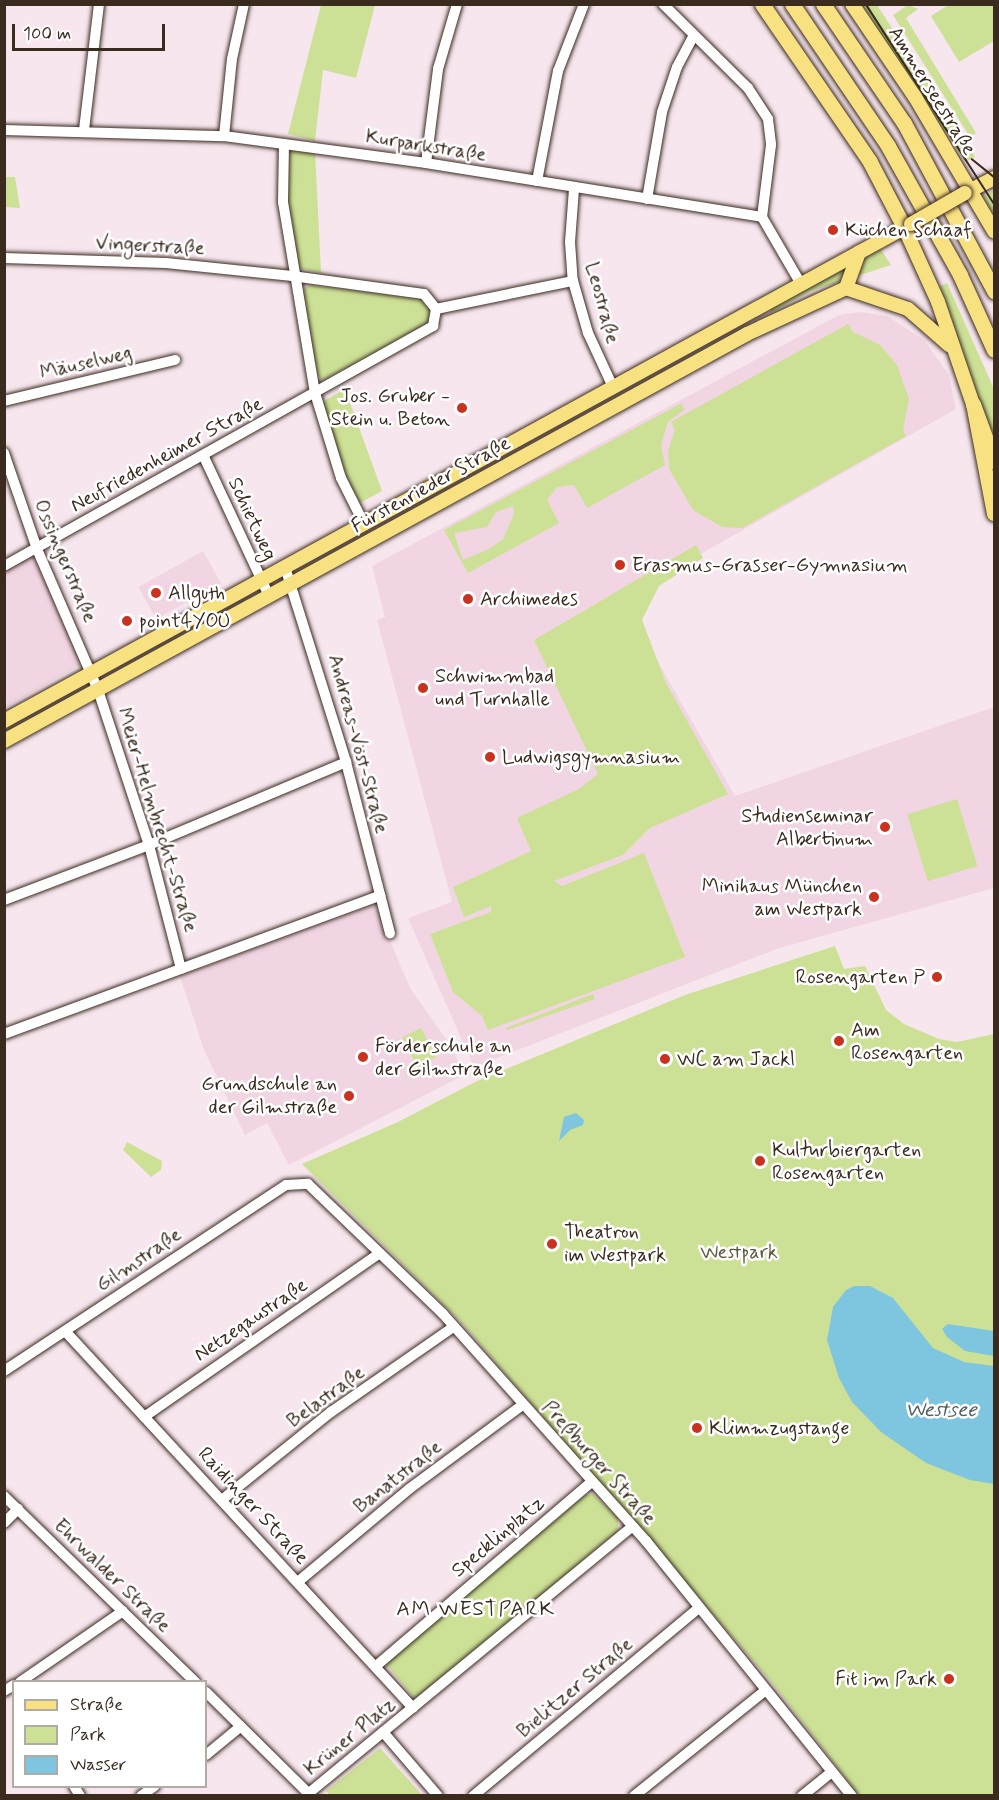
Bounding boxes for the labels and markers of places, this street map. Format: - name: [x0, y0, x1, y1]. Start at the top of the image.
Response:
- place label: Küchen Schaaf: [845, 218, 972, 242]
- marker: Küchen Schaaf: [826, 223, 840, 237]
- place label: Jos. Gruber - Stein u. Beton: [331, 384, 450, 431]
- marker: Jos. Gruber - Stein u. Beton: [455, 401, 469, 415]
- place label: Erasmus-Grasser-Gymnasium: [632, 553, 908, 577]
- marker: Erasmus-Grasser-Gymnasium: [613, 558, 627, 572]
- place label: Allguth: [168, 581, 225, 605]
- marker: Allguth: [149, 586, 163, 600]
- place label: Archimedes: [480, 587, 578, 611]
- marker: Archimedes: [461, 592, 475, 606]
- place label: point4YOU: [139, 609, 231, 633]
- marker: point4YOU: [120, 614, 134, 628]
- place label: Schwimmbad und Turnhalle: [435, 664, 554, 711]
- marker: Schwimmbad und Turnhalle: [416, 681, 430, 695]
- place label: Ludwigsgymnasium: [502, 745, 680, 769]
- marker: Ludwigsgymnasium: [483, 750, 497, 764]
- place label: Studienseminar Albertinum: [741, 804, 873, 851]
- marker: Studienseminar Albertinum: [878, 820, 892, 834]
- place label: Minihaus München am Westpark: [703, 874, 862, 921]
- marker: Minihaus München am Westpark: [867, 890, 881, 904]
- place label: Rosengarten P: [795, 965, 925, 989]
- marker: Rosengarten P: [930, 970, 944, 984]
- place label: Am Rosengarten: [851, 1018, 963, 1065]
- place label: Förderschule an der Gilmstraße: [375, 1034, 510, 1081]
- marker: Am Rosengarten: [832, 1034, 846, 1048]
- place label: WC am Jackl: [677, 1047, 790, 1071]
- marker: Förderschule an der Gilmstraße: [356, 1050, 370, 1064]
- marker: WC am Jackl: [658, 1052, 672, 1066]
- place label: Grundschule an der Gilmstraße: [203, 1072, 337, 1119]
- marker: Grundschule an der Gilmstraße: [342, 1089, 356, 1103]
- place label: Kulturbiergarten Rosengarten: [772, 1138, 921, 1185]
- marker: Kulturbiergarten Rosengarten: [753, 1154, 767, 1168]
- place label: Theatron im Westpark: [564, 1220, 667, 1267]
- marker: Theatron im Westpark: [545, 1237, 559, 1251]
- place label: Klimmzugstange: [709, 1416, 849, 1440]
- marker: Klimmzugstange: [690, 1421, 704, 1435]
- place label: Fit im Park: [844, 1667, 937, 1691]
- marker: Fit im Park: [942, 1672, 956, 1686]

